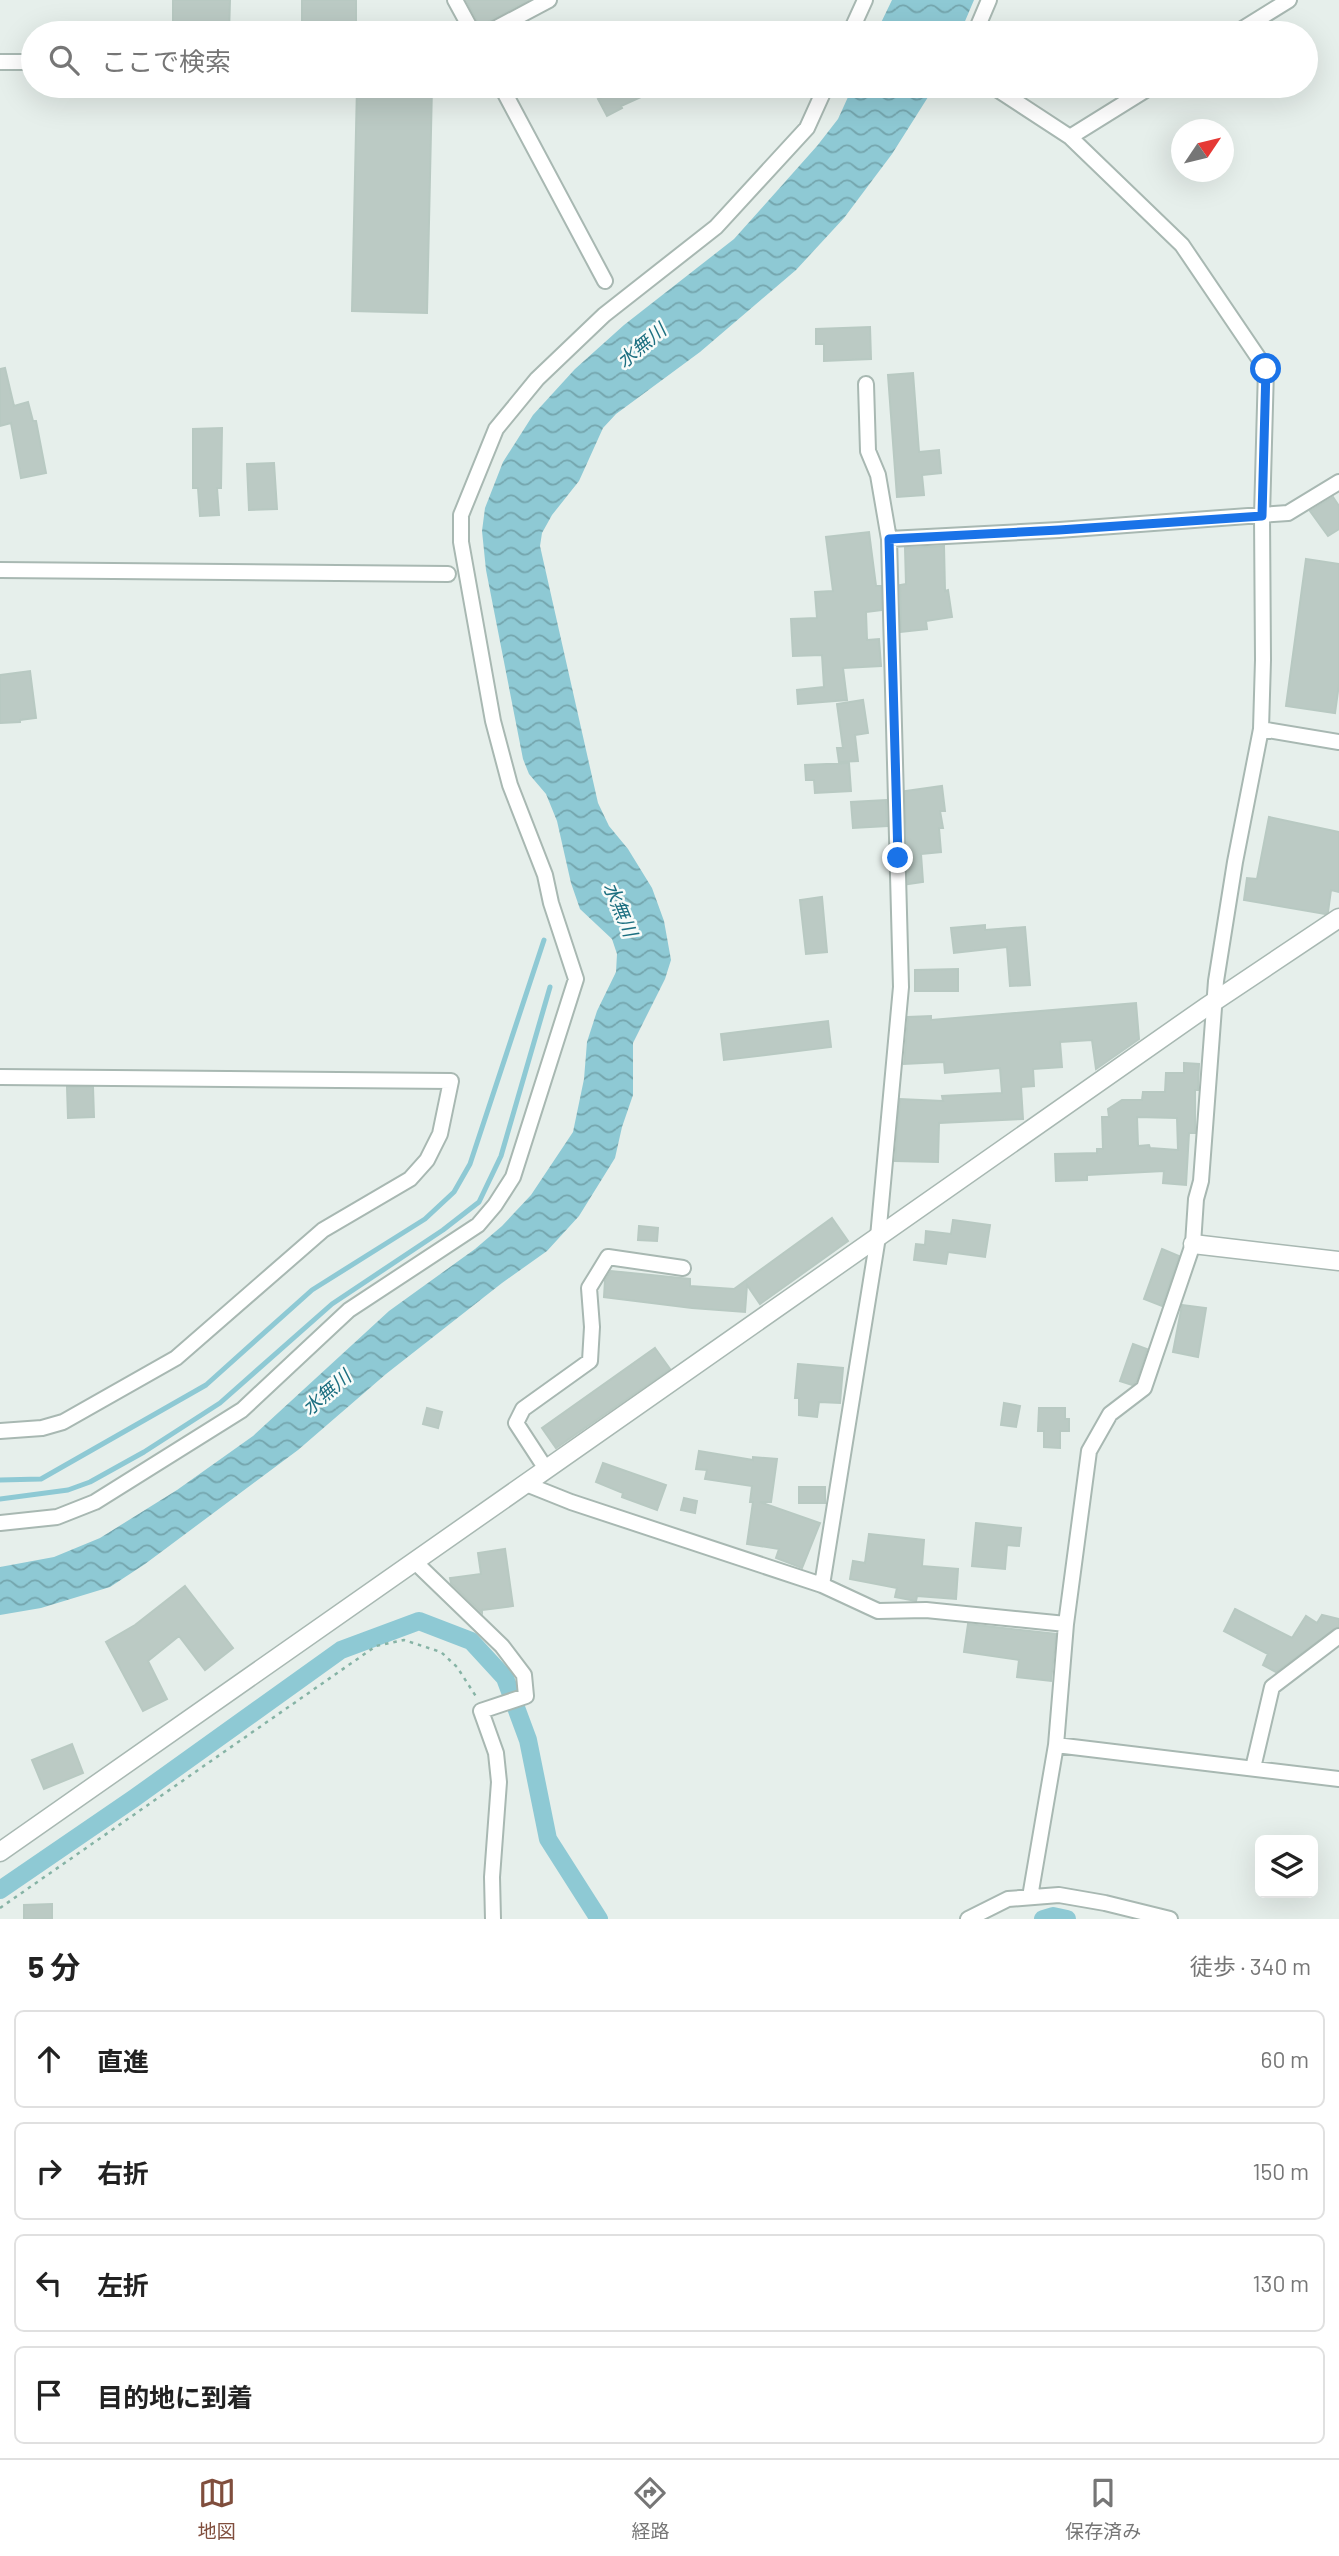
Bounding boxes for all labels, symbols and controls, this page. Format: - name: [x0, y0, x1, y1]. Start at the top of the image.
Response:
- search box: [21, 21, 1318, 98]
- icon: search: [45, 41, 83, 79]
- text: ここで検索: [101, 45, 231, 76]
- north arrow: [1171, 119, 1234, 182]
- water label: 水無川: [612, 317, 672, 372]
- route start: [1250, 353, 1281, 384]
- route end: [882, 842, 913, 873]
- water label: 水無川: [599, 878, 644, 942]
- water label: 水無川: [297, 1363, 357, 1419]
- map controls: [1255, 1835, 1318, 1898]
- button: layers: [1255, 1835, 1318, 1898]
- text: 5 分: [28, 1948, 80, 1984]
- text: 徒歩 · 340 m: [1190, 1952, 1311, 1980]
- icon: ahead: [30, 2040, 68, 2078]
- text: 直進: [97, 2045, 149, 2076]
- text: 60 m: [1261, 2045, 1309, 2073]
- icon: right: [30, 2152, 68, 2190]
- text: 右折: [97, 2157, 149, 2188]
- text: 150 m: [1253, 2157, 1309, 2185]
- icon: left: [30, 2264, 68, 2302]
- text: 左折: [97, 2269, 149, 2300]
- text: 130 m: [1252, 2269, 1309, 2297]
- icon: arrive: [30, 2376, 68, 2414]
- text: 目的地に到着: [97, 2381, 253, 2412]
- tab: 地図: [198, 2474, 236, 2543]
- tab: 経路: [631, 2474, 669, 2543]
- tab: 保存済み: [1065, 2474, 1141, 2543]

